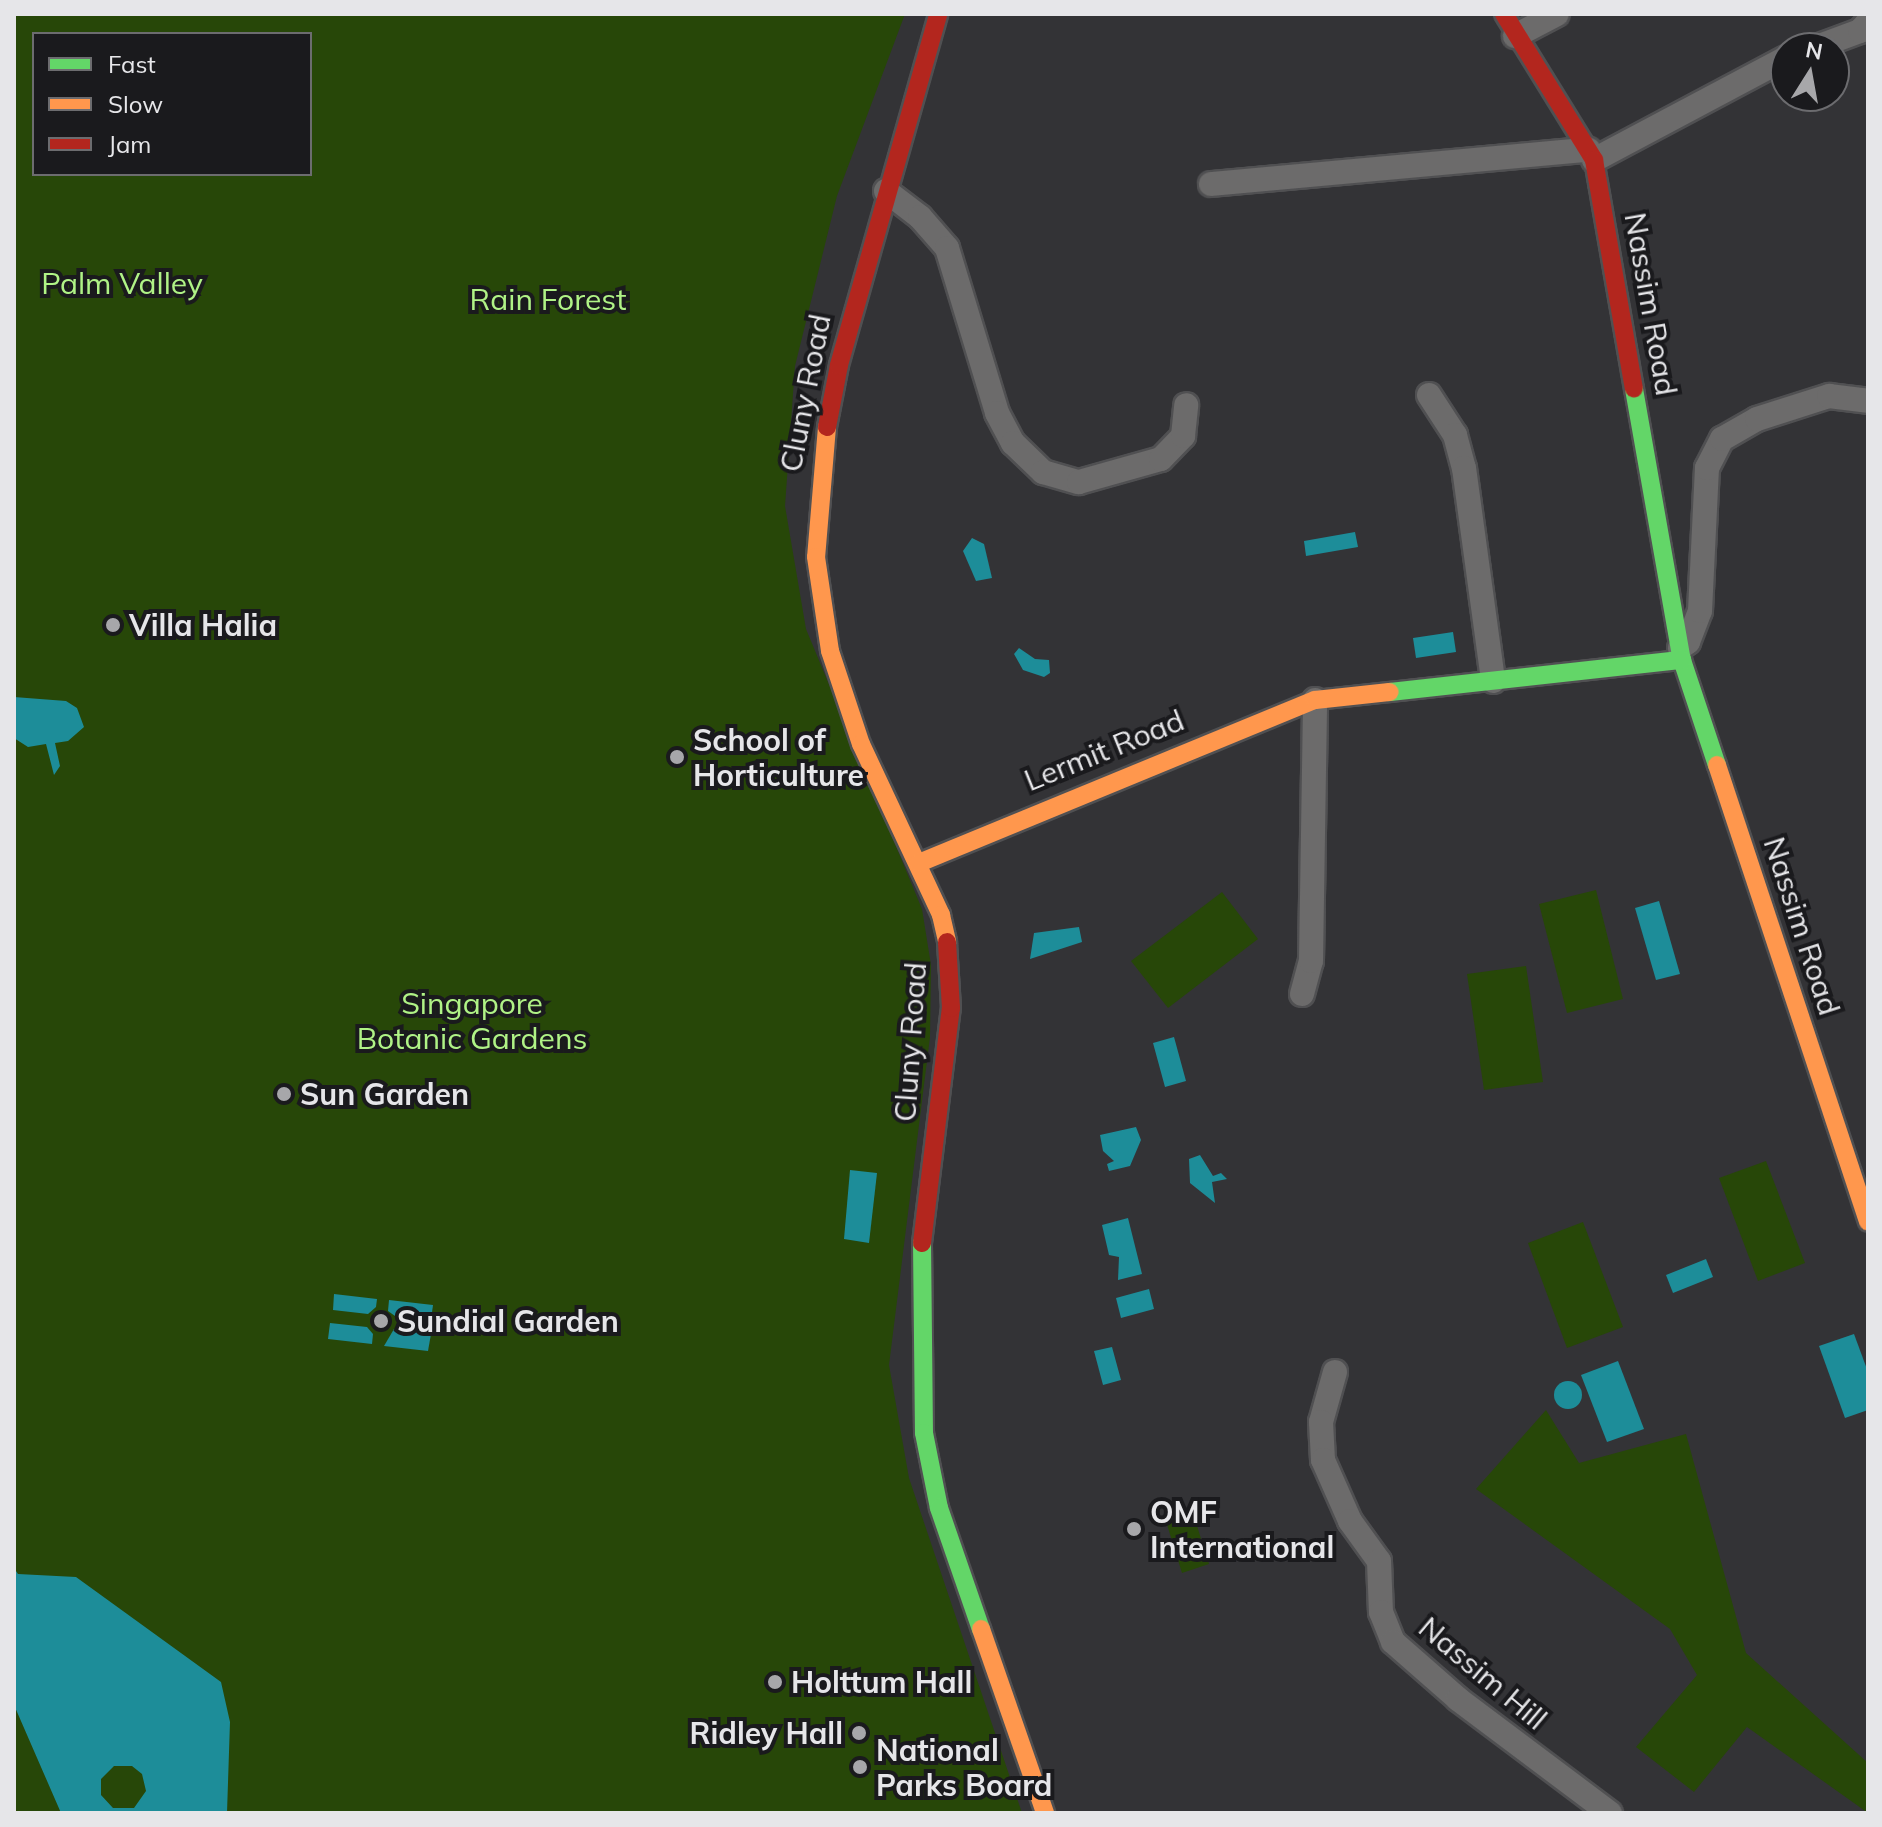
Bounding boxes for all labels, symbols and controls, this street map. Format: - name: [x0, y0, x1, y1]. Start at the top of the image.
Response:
- legend: [32, 32, 312, 176]
- north arrow: [1770, 32, 1850, 112]
- text: N: [1803, 35, 1825, 66]
- text: Fast: [108, 49, 156, 79]
- text: Slow: [108, 89, 163, 119]
- text: Jam: [108, 129, 151, 159]
- street label: Nassim Road: [1617, 210, 1685, 398]
- park label: Palm Valley: [41, 265, 203, 301]
- park label: Rain Forest: [470, 281, 626, 317]
- street label: Cluny Road: [772, 311, 838, 475]
- place label: Villa Halia: [129, 607, 277, 643]
- marker: Villa Halia: [104, 616, 122, 634]
- street label: Lermit Road: [1019, 702, 1189, 798]
- place label: School of Horticulture: [693, 722, 864, 792]
- marker: School of Horticulture: [668, 748, 686, 766]
- street label: Nassim Road: [1756, 832, 1848, 1020]
- street label: Cluny Road: [886, 961, 934, 1123]
- park label: Singapore Botanic Gardens: [357, 985, 587, 1056]
- place label: Sun Garden: [300, 1076, 469, 1112]
- marker: Sun Garden: [275, 1085, 293, 1103]
- place label: Sundial Garden: [397, 1303, 619, 1339]
- marker: Sundial Garden: [372, 1312, 390, 1330]
- place label: OMF International: [1150, 1494, 1334, 1564]
- marker: OMF International: [1125, 1520, 1143, 1538]
- street label: Nassim Hill: [1412, 1609, 1554, 1737]
- place label: Holttum Hall: [791, 1664, 972, 1700]
- marker: Holttum Hall: [766, 1673, 784, 1691]
- place label: Ridley Hall: [689, 1715, 843, 1751]
- marker: Ridley Hall: [850, 1724, 868, 1742]
- place label: National Parks Board: [876, 1732, 1052, 1802]
- marker: National Parks Board: [851, 1758, 869, 1776]

